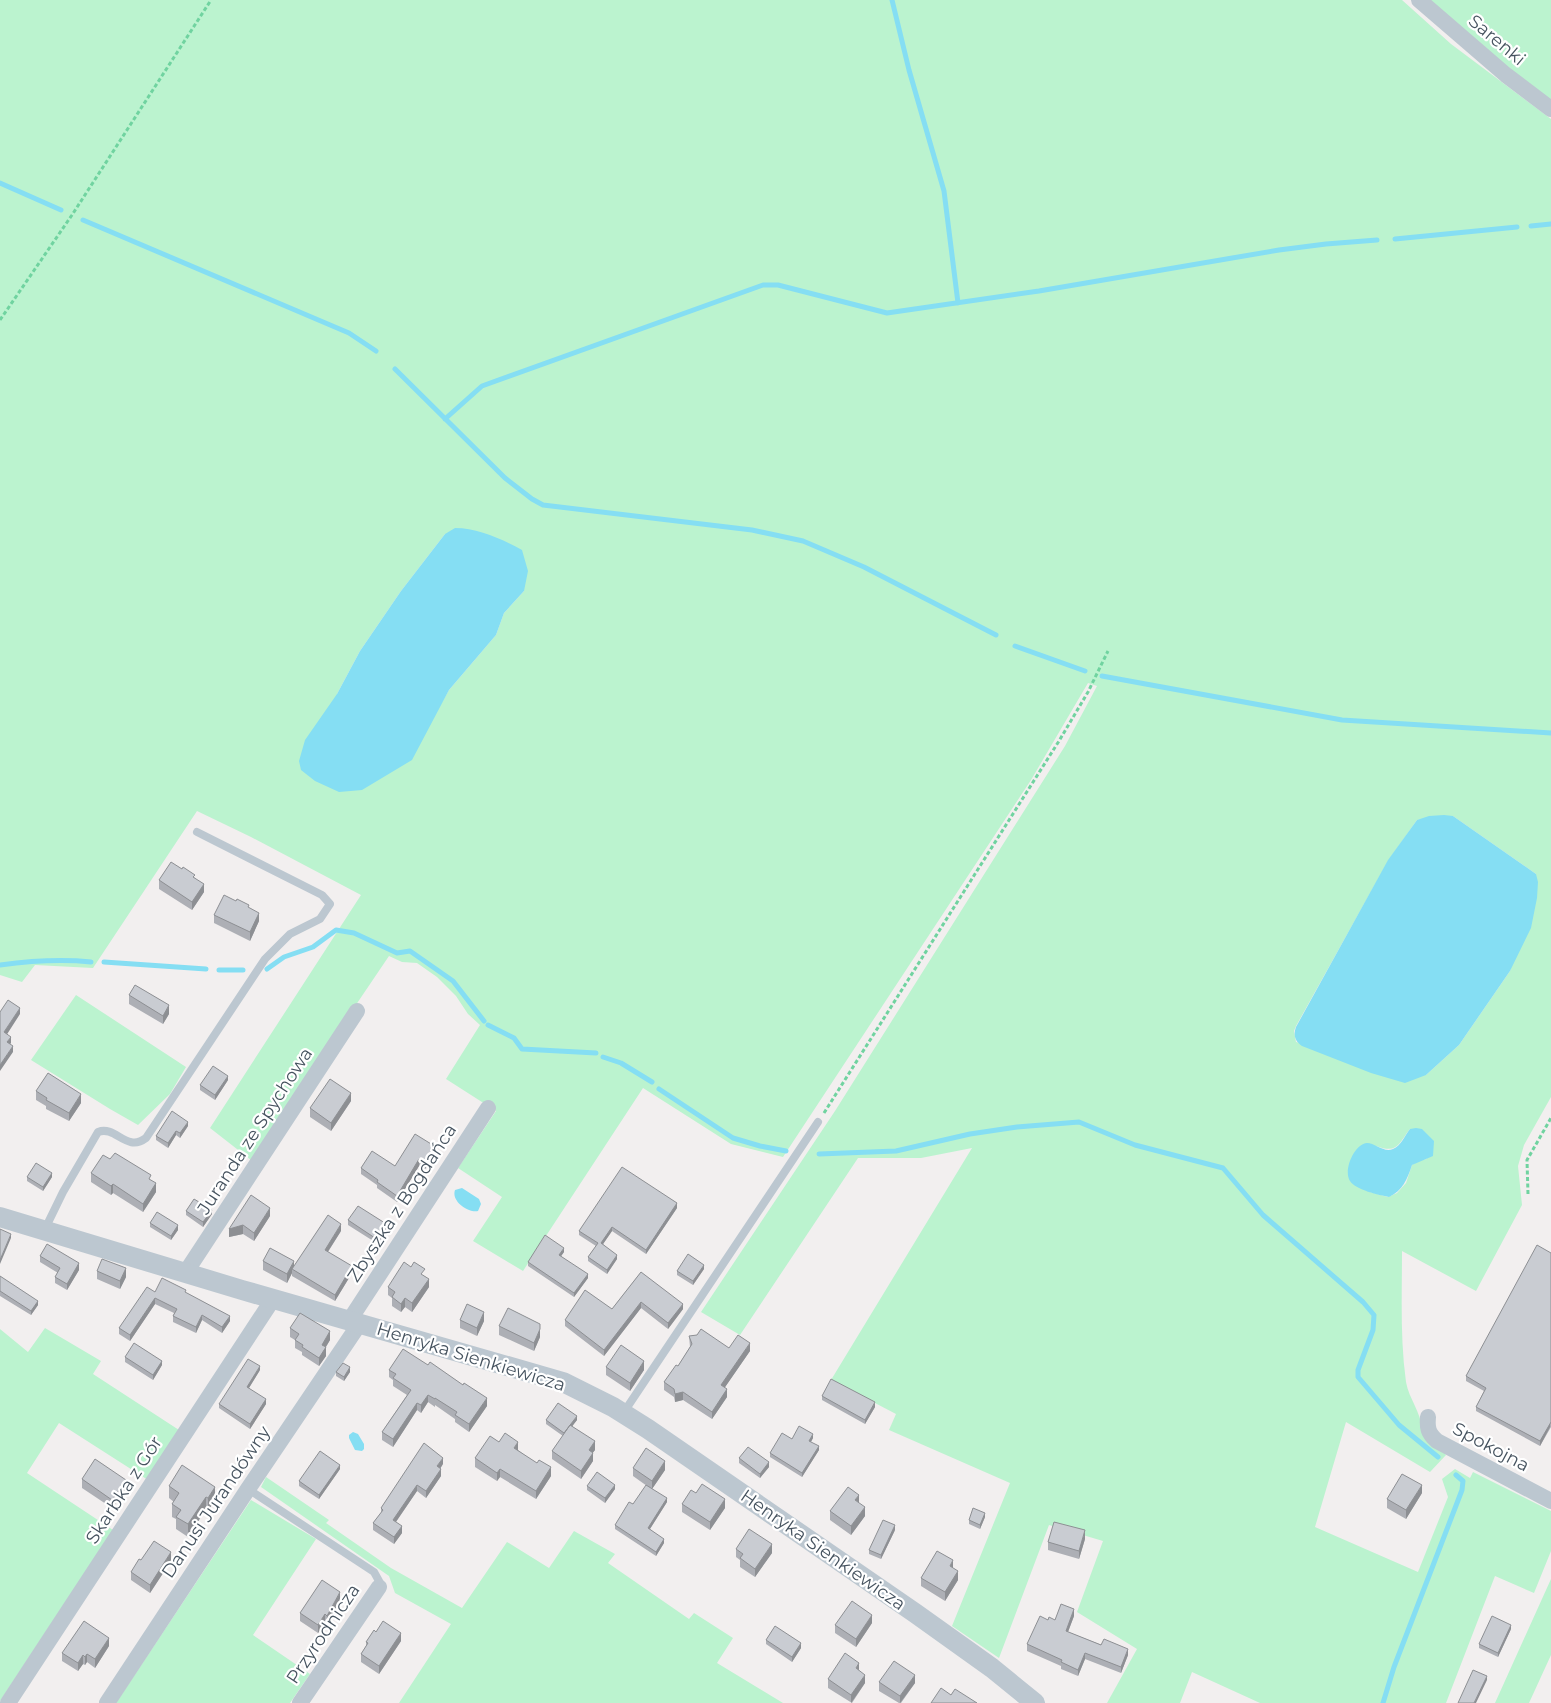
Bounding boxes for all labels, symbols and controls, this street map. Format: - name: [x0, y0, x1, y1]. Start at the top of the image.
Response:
- street label: Sarenki: [1464, 10, 1530, 70]
- street label: Juranda ze Spychowa: [192, 1044, 317, 1219]
- street label: Zbyszka z Bogdańca: [343, 1120, 461, 1286]
- street label: Henryka Sienkiewicza: [374, 1318, 568, 1396]
- street label: Spokojna: [1449, 1418, 1533, 1476]
- street label: Danusi Jurandówny: [157, 1421, 275, 1582]
- street label: Skarbka z Gór: [81, 1432, 167, 1548]
- street label: Henryka Sienkiewicza: [736, 1485, 910, 1615]
- street label: Przyrodnicza: [282, 1580, 364, 1688]

